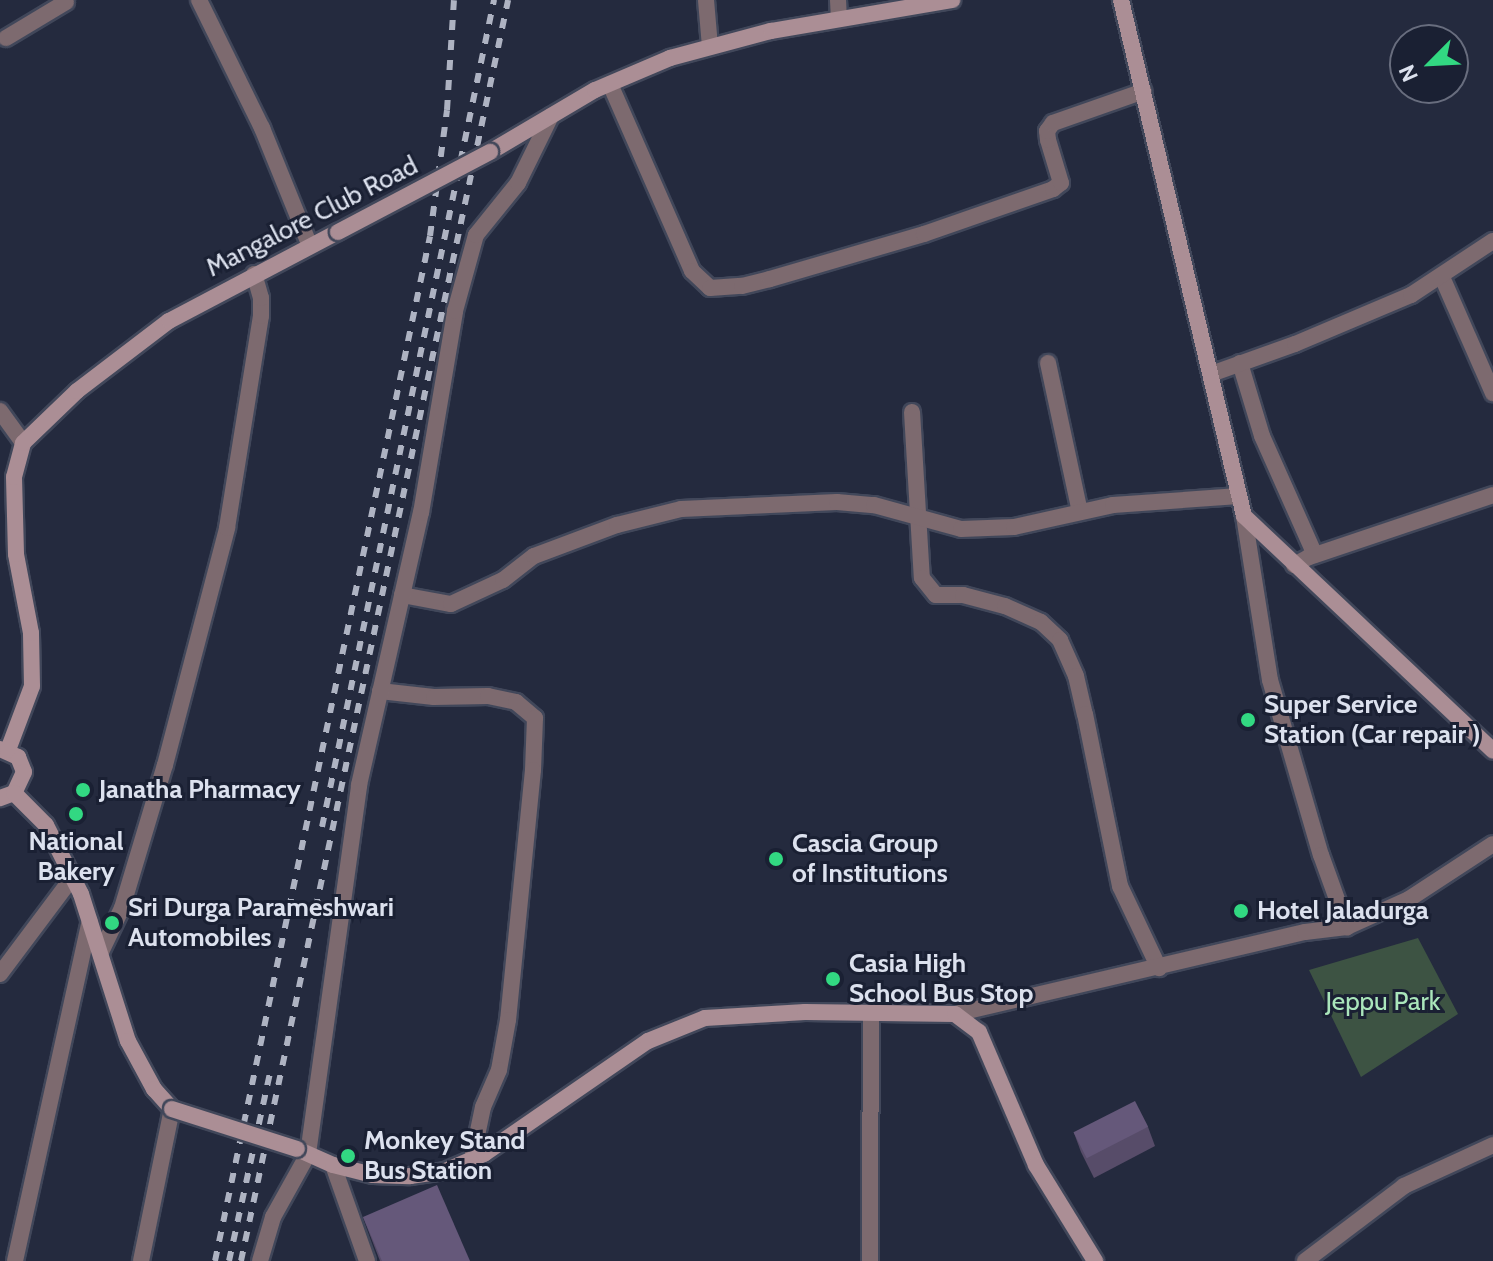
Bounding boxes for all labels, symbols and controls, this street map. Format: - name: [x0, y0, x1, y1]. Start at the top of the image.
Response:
- north arrow: [1389, 24, 1469, 104]
- text: N: [1393, 61, 1424, 86]
- street label: Mangalore Club Road: [201, 150, 423, 284]
- place label: Super Service Station (Car repair ): [1264, 689, 1481, 750]
- marker: Super Service Station (Car repair ): [1239, 711, 1257, 729]
- place label: Janatha Pharmacy: [99, 774, 301, 806]
- marker: Janatha Pharmacy: [74, 781, 92, 799]
- marker: National Bakery: [67, 805, 85, 823]
- place label: National Bakery: [28, 826, 124, 888]
- place label: Cascia Group of Institutions: [792, 828, 948, 890]
- marker: Cascia Group of Institutions: [767, 850, 785, 868]
- place label: Sri Durga Parameshwari Automobiles: [128, 892, 394, 954]
- place label: Hotel Jaladurga: [1257, 895, 1429, 927]
- marker: Hotel Jaladurga: [1232, 902, 1250, 920]
- marker: Sri Durga Parameshwari Automobiles: [103, 914, 121, 932]
- place label: Casia High School Bus Stop: [849, 948, 1033, 1010]
- marker: Casia High School Bus Stop: [824, 970, 842, 988]
- park label: Jeppu Park: [1326, 986, 1440, 1018]
- place label: Monkey Stand Bus Station: [364, 1125, 525, 1186]
- marker: Monkey Stand Bus Station: [339, 1147, 357, 1165]

